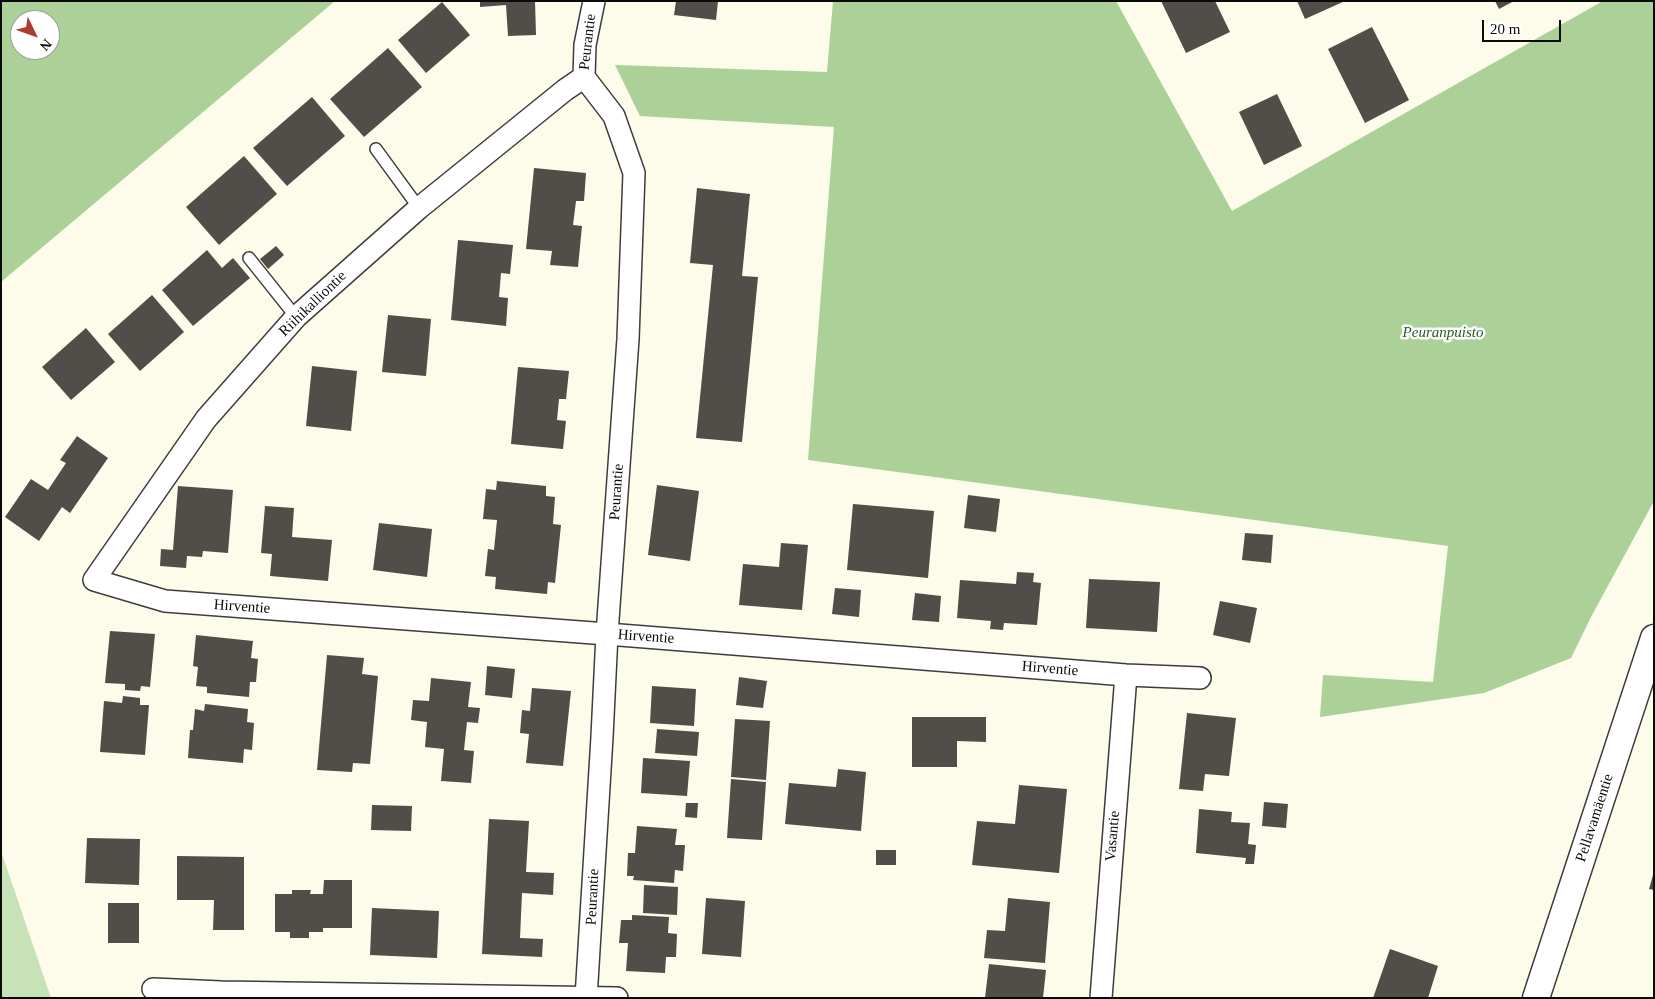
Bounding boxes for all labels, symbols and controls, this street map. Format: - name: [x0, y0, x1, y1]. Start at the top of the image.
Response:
- north arrow: [10, 10, 60, 60]
- scale bar: [1485, 10, 1564, 42]
- street label: Peurantie: [576, 13, 600, 71]
- text: 20 m: [1490, 21, 1520, 37]
- text: N: [37, 36, 55, 53]
- street label: Riihikalliontie: [276, 267, 350, 341]
- park label: Peuranpuisto: [1403, 324, 1483, 342]
- street label: Peurantie: [606, 463, 628, 521]
- street label: Hirventie: [213, 596, 271, 618]
- street label: Hirventie: [617, 626, 675, 648]
- street label: Hirventie: [1021, 658, 1079, 680]
- street label: Pellavamäentie: [1572, 772, 1618, 864]
- street label: Vasantie: [1102, 810, 1124, 862]
- street label: Peurantie: [583, 868, 603, 926]

